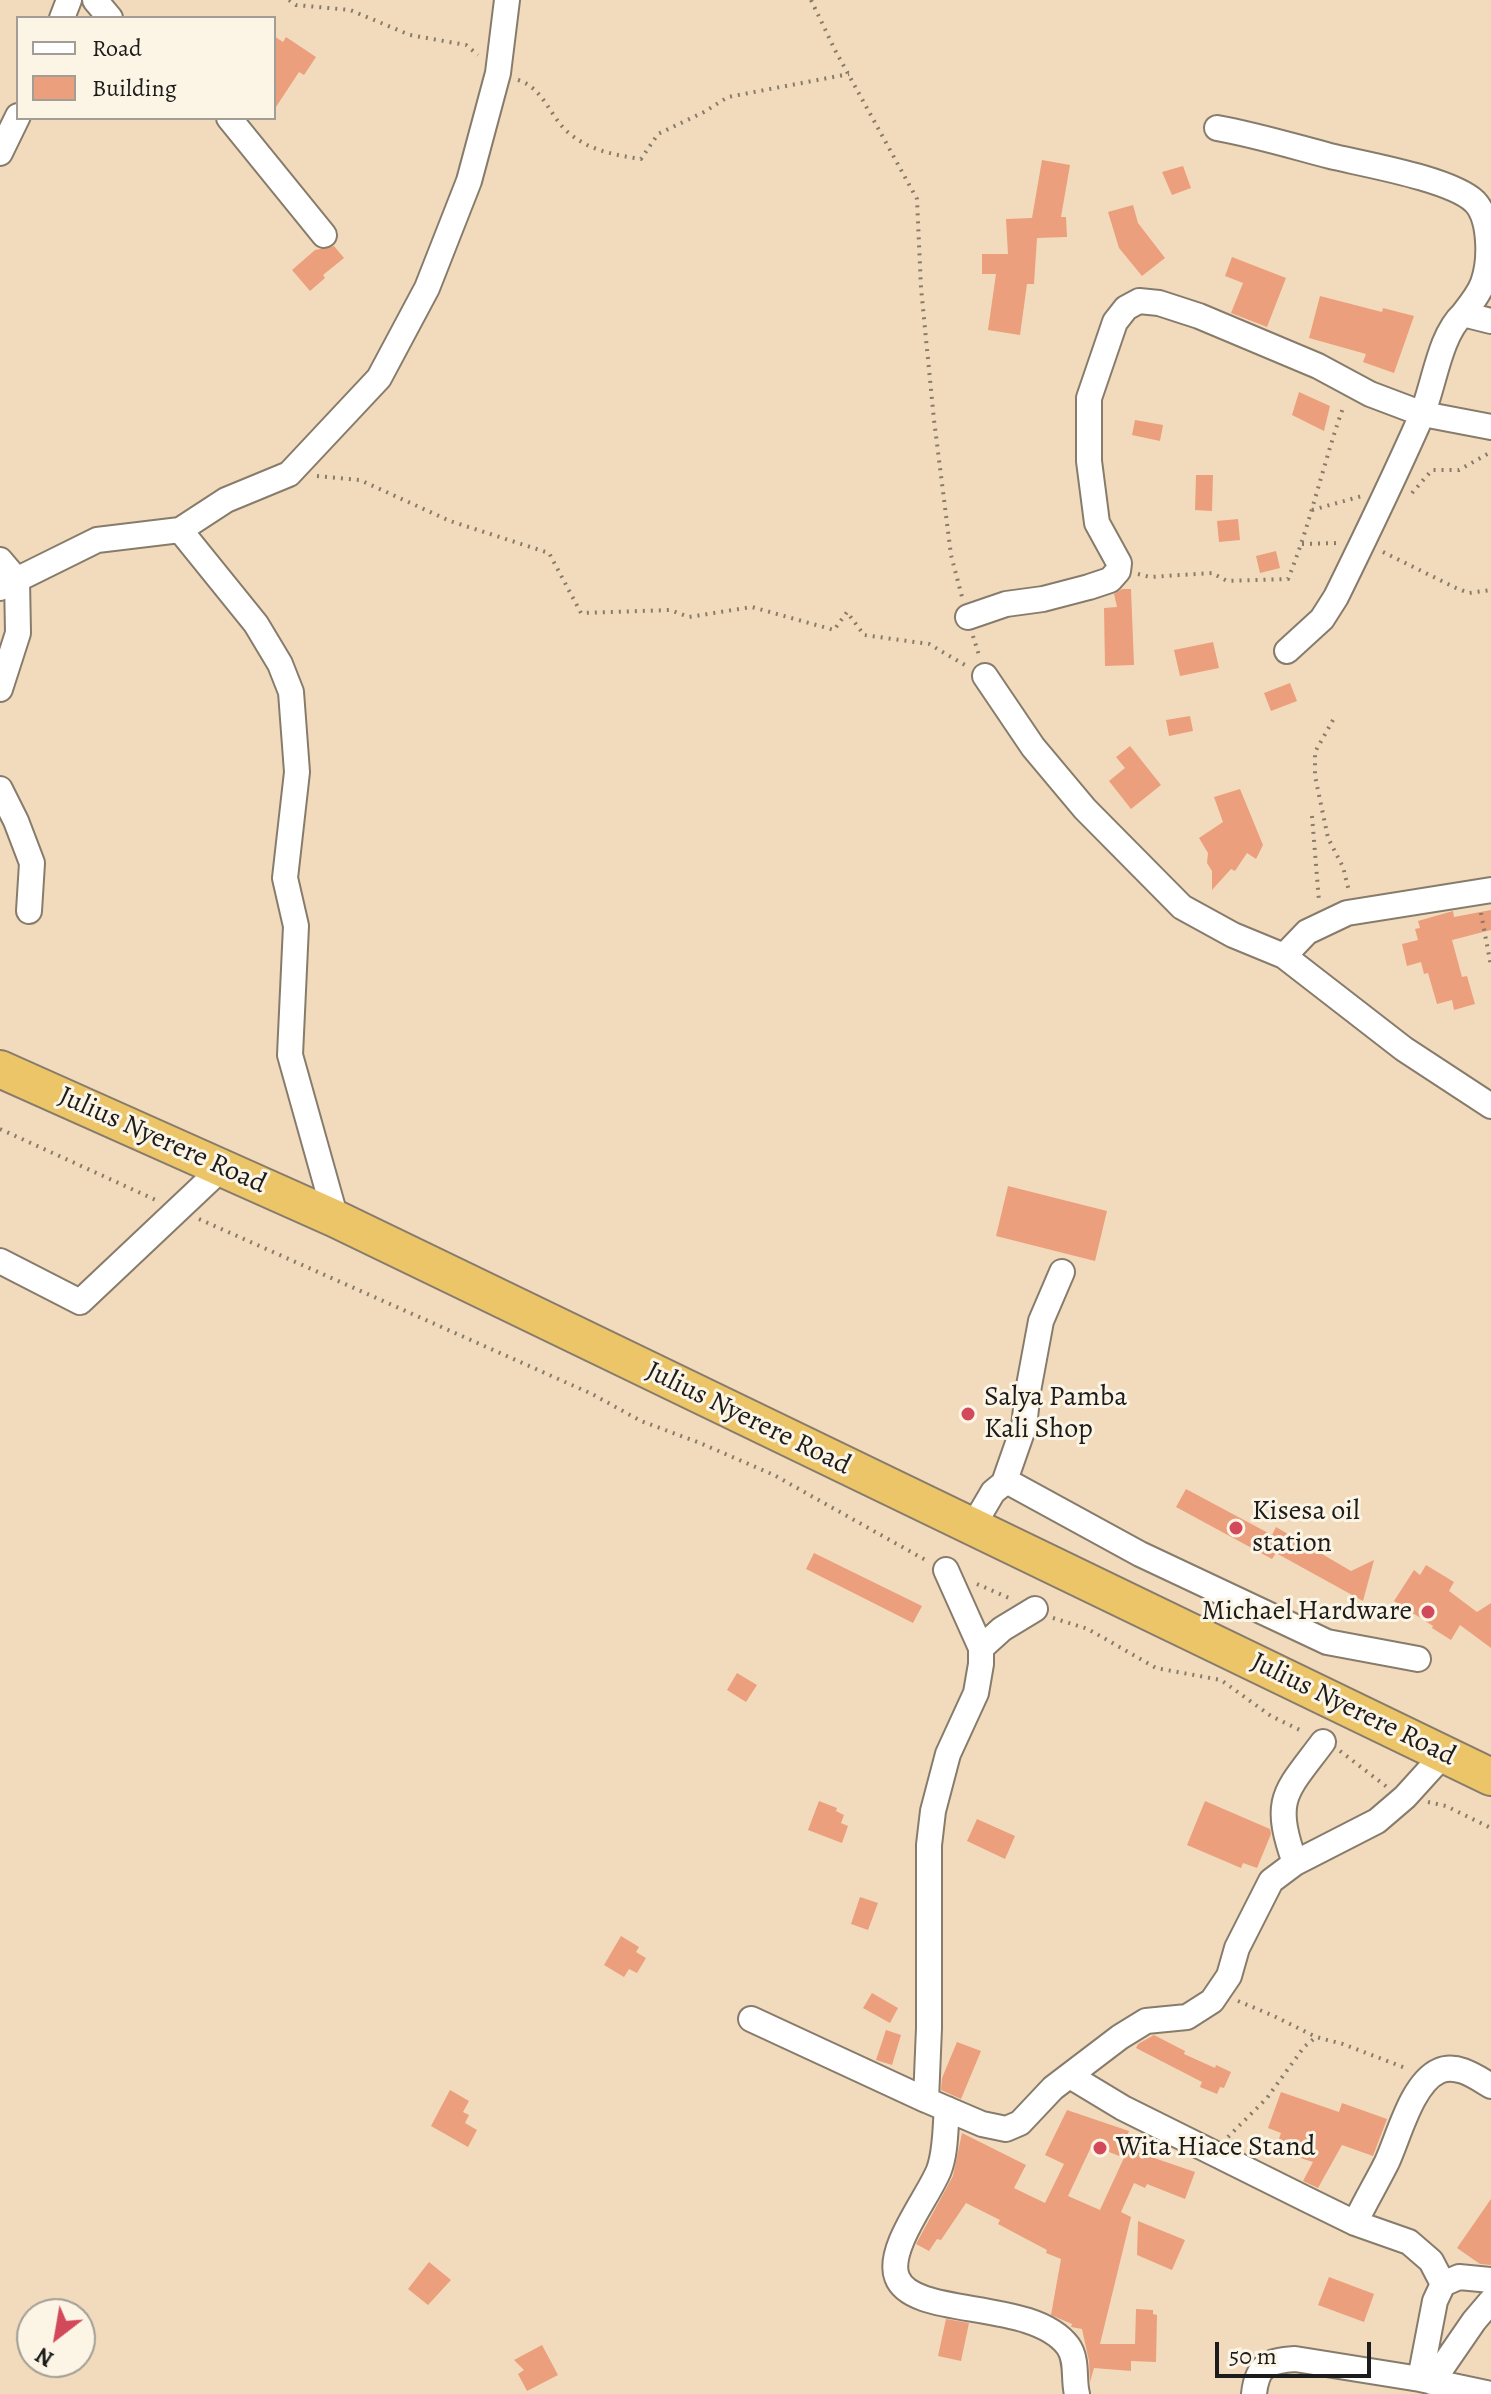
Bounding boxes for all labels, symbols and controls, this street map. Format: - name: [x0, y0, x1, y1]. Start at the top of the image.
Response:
- legend: [16, 16, 276, 120]
- text: Road: [92, 32, 142, 64]
- text: Building: [92, 72, 177, 104]
- street label: Julius Nyerere Road: [53, 1080, 271, 1202]
- street label: Julius Nyerere Road: [640, 1355, 856, 1483]
- place label: Salya Pamba Kali Shop: [984, 1381, 1127, 1447]
- marker: Salya Pamba Kali Shop: [959, 1405, 977, 1423]
- place label: Kisesa oil station: [1252, 1495, 1360, 1561]
- marker: Kisesa oil station: [1227, 1519, 1245, 1537]
- place label: Michael Hardware: [1201, 1595, 1412, 1629]
- marker: Michael Hardware: [1419, 1603, 1437, 1621]
- street label: Julius Nyerere Road: [1245, 1646, 1461, 1774]
- place label: Wita Hiace Stand: [1116, 2131, 1316, 2165]
- marker: Wita Hiace Stand: [1091, 2139, 1109, 2157]
- north arrow: [16, 2298, 96, 2378]
- scale bar: [1219, 2326, 1375, 2376]
- text: N: [30, 2340, 59, 2374]
- text: 50 m: [1229, 2340, 1277, 2372]

